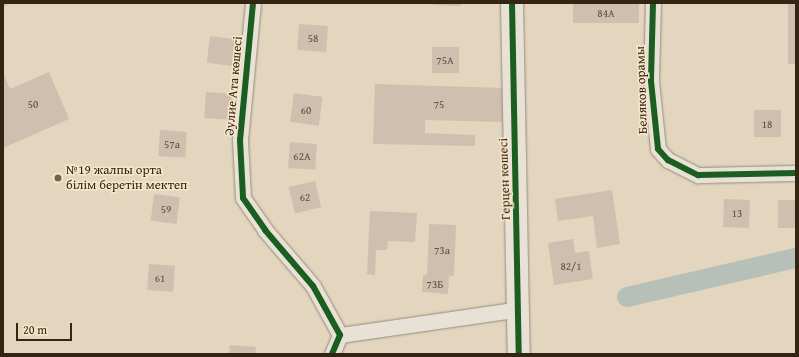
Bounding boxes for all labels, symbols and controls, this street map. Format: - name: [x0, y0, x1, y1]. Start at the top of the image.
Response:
- house number: 84А: [597, 6, 615, 20]
- house number: 58: [308, 31, 318, 45]
- street label: Әулие Ата көшесі: [222, 36, 246, 136]
- street label: Беляков орамы: [633, 46, 651, 134]
- house number: 75А: [436, 53, 454, 67]
- house number: 50: [28, 97, 38, 111]
- house number: 75: [434, 97, 444, 111]
- house number: 60: [301, 103, 311, 117]
- house number: 18: [762, 117, 772, 131]
- house number: 57а: [164, 137, 180, 151]
- street label: Герцен көшесі: [496, 138, 514, 220]
- house number: 62А: [293, 149, 311, 163]
- place label: №19 жалпы орта білім беретін мектеп: [66, 163, 187, 194]
- marker: №19 жалпы орта білім беретін мектеп: [53, 173, 63, 183]
- house number: 62: [300, 190, 310, 204]
- house number: 59: [161, 202, 171, 216]
- house number: 13: [732, 206, 742, 220]
- house number: 73а: [434, 243, 450, 257]
- house number: 82/1: [560, 259, 582, 273]
- house number: 61: [155, 271, 165, 285]
- house number: 73Б: [427, 277, 443, 291]
- scale bar: [18, 315, 74, 341]
- text: 20 m: [23, 321, 47, 338]

